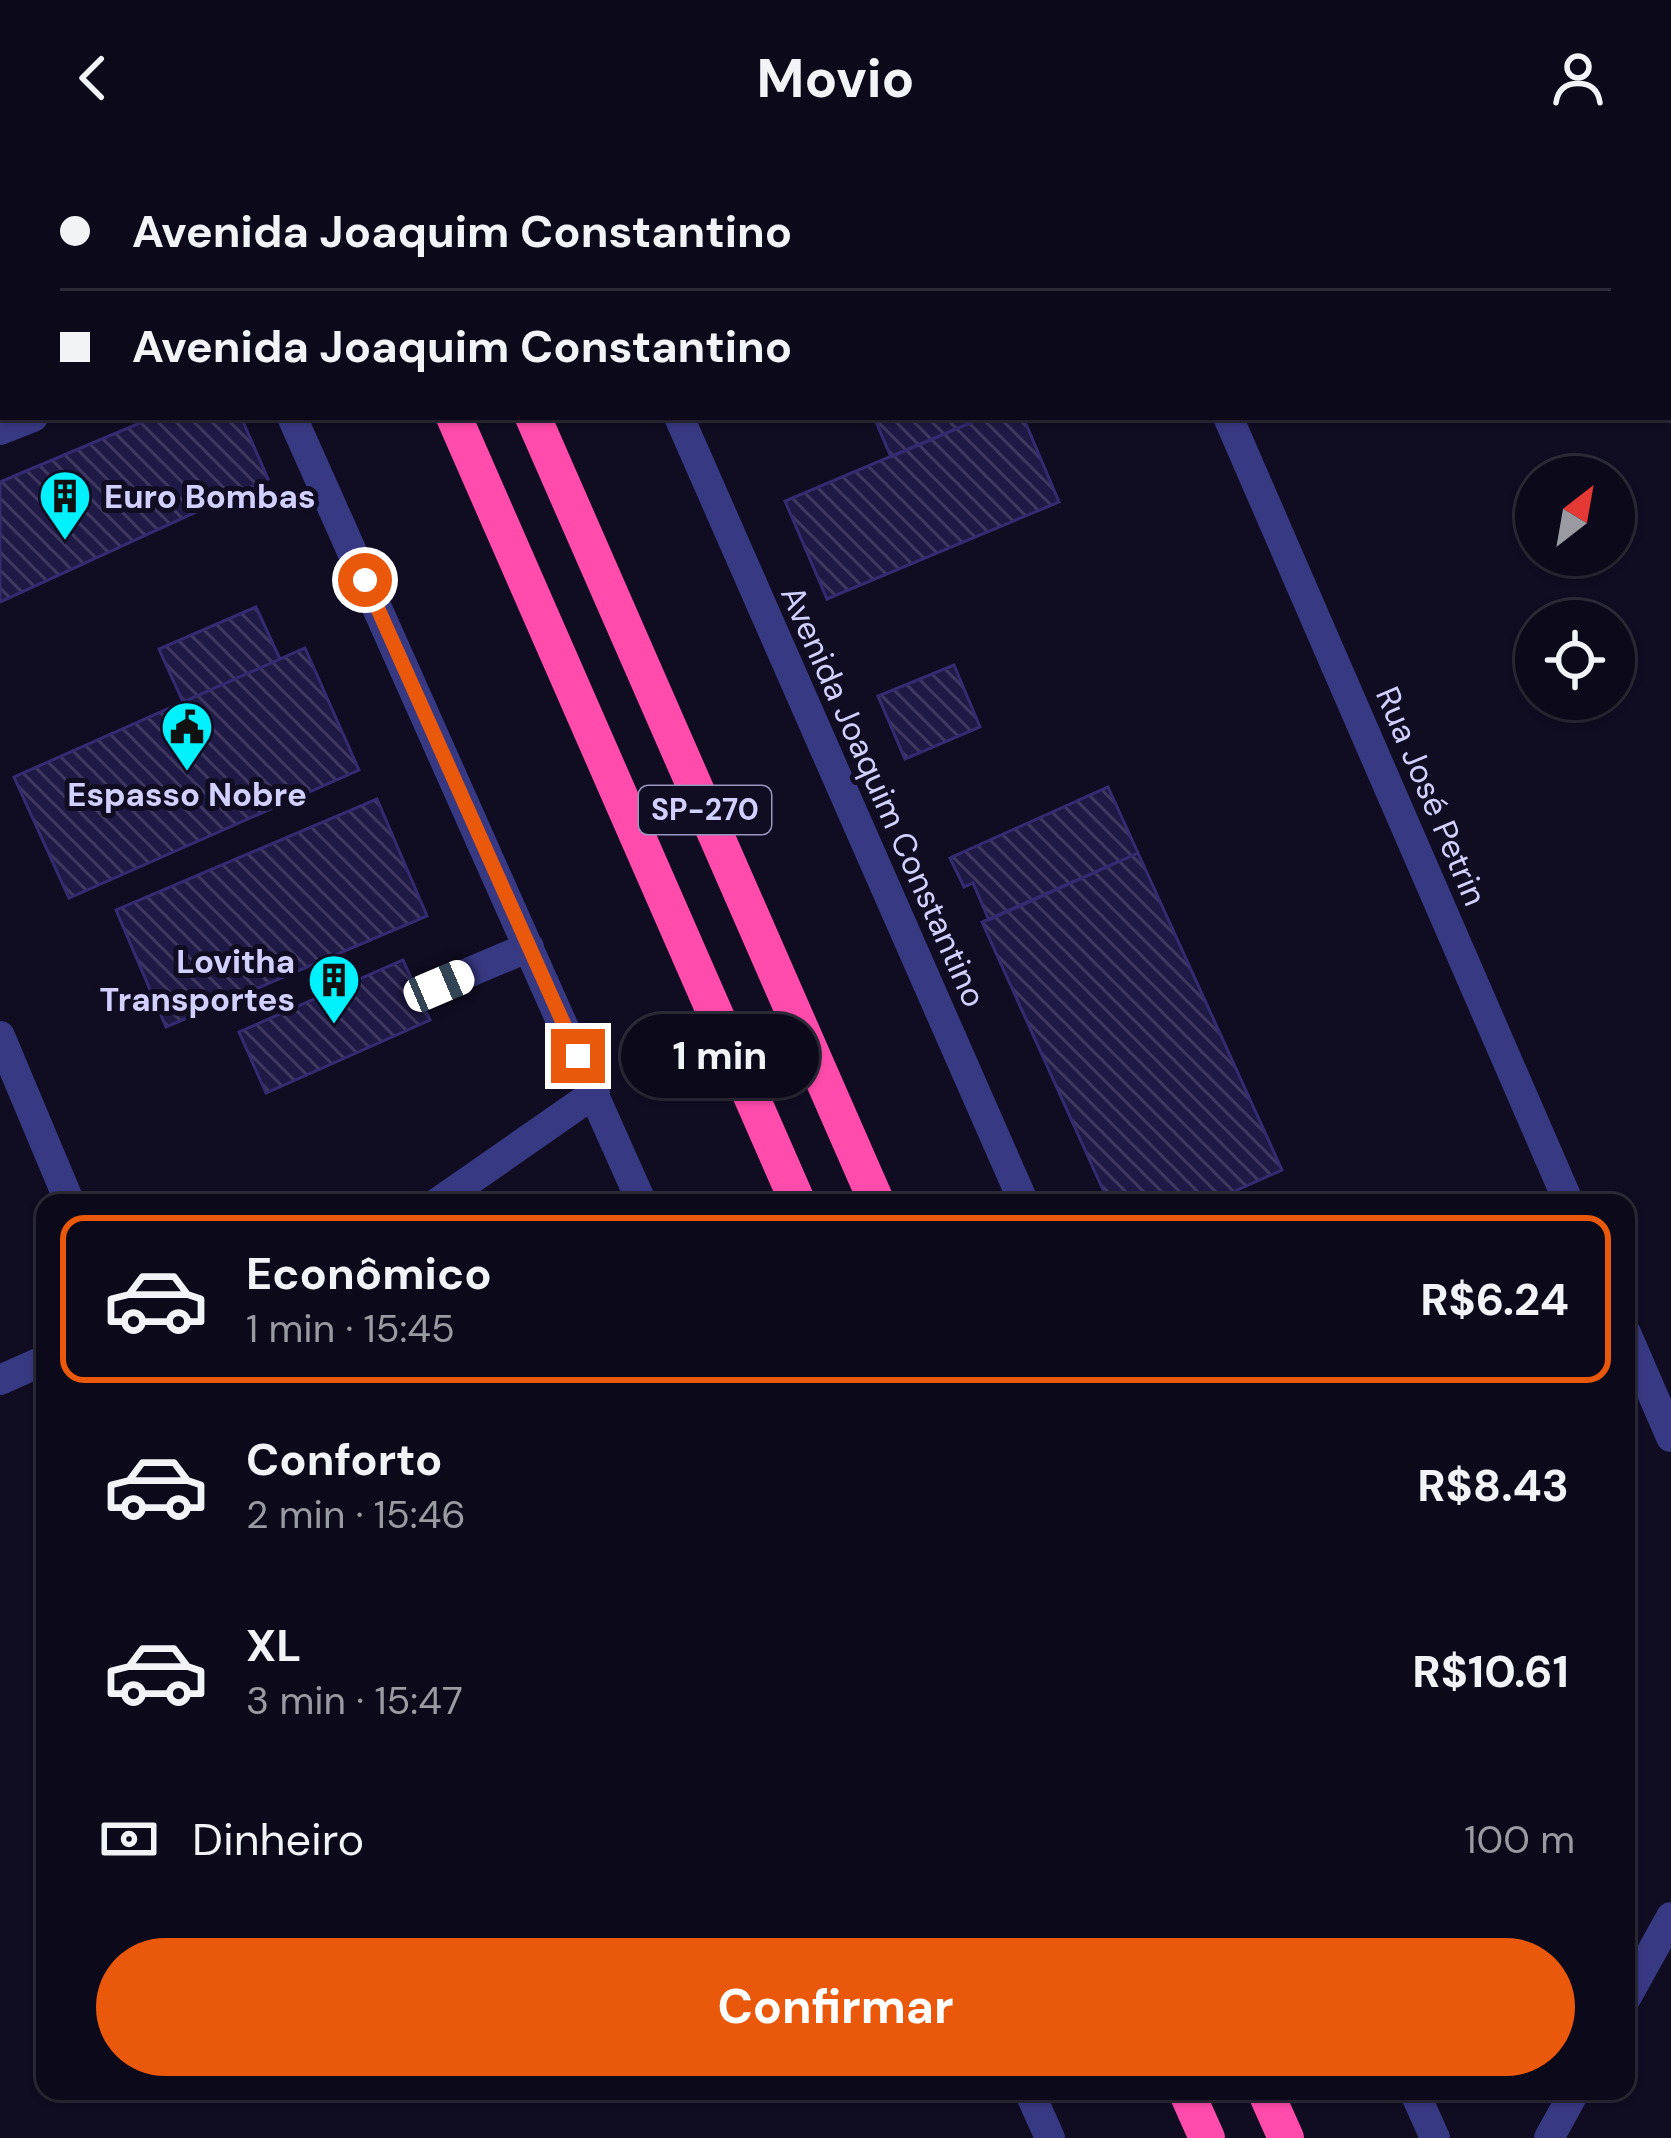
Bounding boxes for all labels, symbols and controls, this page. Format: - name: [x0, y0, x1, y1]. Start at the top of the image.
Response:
- text: Movio: [757, 43, 914, 114]
- icon: back: [60, 45, 126, 111]
- icon: person: [1545, 45, 1611, 111]
- text: Avenida Joaquim Constantino: [132, 202, 792, 261]
- text: Avenida Joaquim Constantino: [132, 317, 792, 376]
- north arrow: [1515, 456, 1635, 576]
- map controls: [1515, 456, 1635, 720]
- building icon: Euro Bombas: [37, 468, 93, 542]
- place label: Euro Bombas: [104, 475, 315, 518]
- route start: [338, 553, 392, 607]
- street label: Avenida Joaquim Constantino: [771, 579, 996, 1014]
- button: locate: [1515, 600, 1635, 720]
- street label: Rua José Petrin: [1366, 680, 1497, 912]
- public building icon: Espasso Nobre: [159, 699, 215, 773]
- place label: Espasso Nobre: [67, 773, 307, 816]
- road number: SP-270: [639, 786, 771, 834]
- place label: Lovitha Transportes: [100, 940, 295, 1021]
- building icon: Lovitha Transportes: [306, 952, 362, 1026]
- car: [399, 955, 479, 1017]
- callout: 1 min: [620, 1014, 818, 1098]
- route end: [551, 1029, 605, 1083]
- text: 1 min: [673, 1030, 767, 1081]
- text: Econômico: [246, 1244, 492, 1303]
- icon: car: [102, 1245, 210, 1353]
- text: R$6.24: [1420, 1270, 1569, 1329]
- text: 1 min · 15:45: [246, 1303, 455, 1354]
- text: Conforto: [246, 1430, 442, 1489]
- icon: car: [102, 1431, 210, 1539]
- text: R$8.43: [1417, 1456, 1569, 1515]
- text: 2 min · 15:46: [246, 1489, 466, 1540]
- text: XL: [246, 1616, 301, 1675]
- icon: car: [102, 1617, 210, 1725]
- text: R$10.61: [1412, 1642, 1569, 1701]
- text: 3 min · 15:47: [246, 1675, 463, 1726]
- icon: cash: [96, 1806, 162, 1872]
- text: Dinheiro: [192, 1810, 364, 1869]
- text: 100 m: [1464, 1814, 1575, 1865]
- button: Confirmar: [96, 1938, 1575, 2076]

